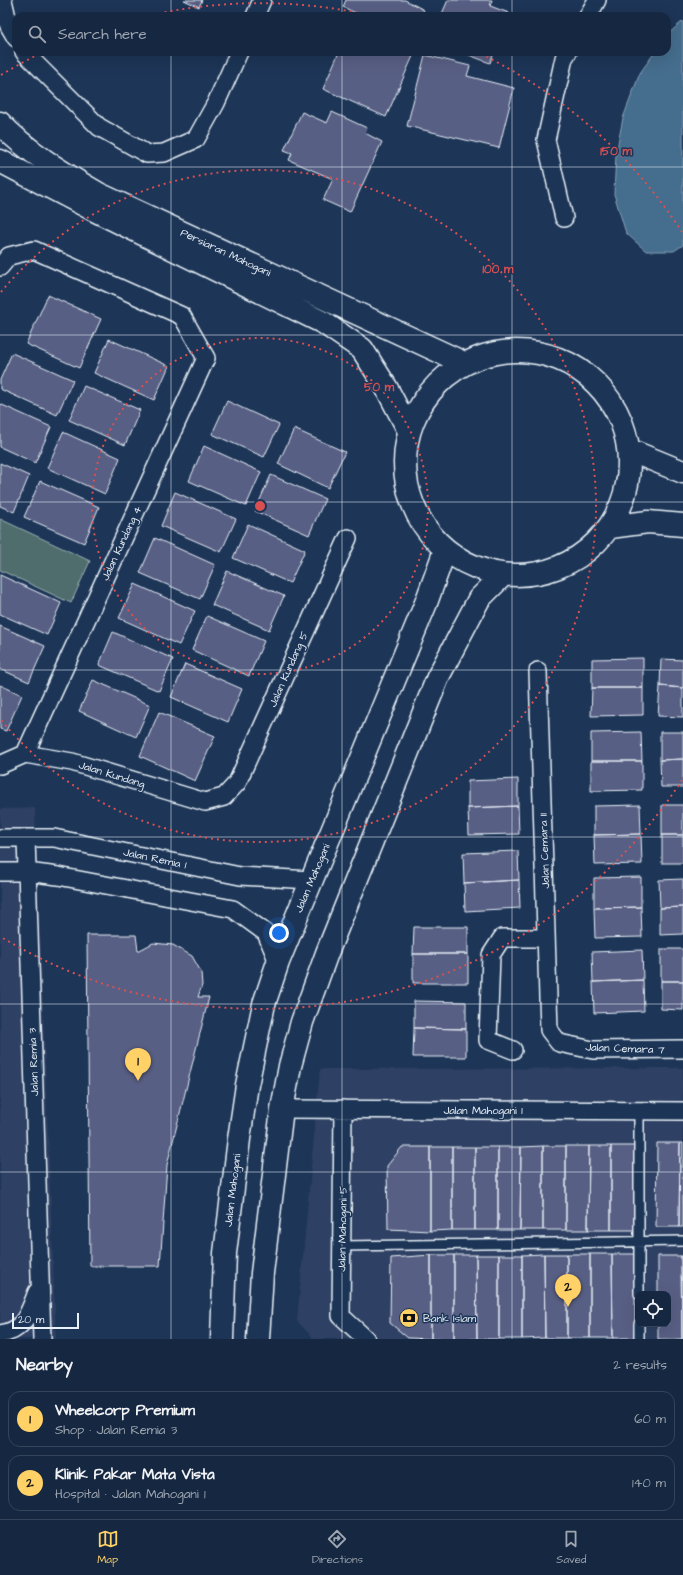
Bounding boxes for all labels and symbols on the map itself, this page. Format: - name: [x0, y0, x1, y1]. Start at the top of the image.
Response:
- text: 150 m: [600, 143, 633, 160]
- street label: Persiaran Mahogani: [178, 225, 274, 281]
- text: 100 m: [483, 261, 514, 278]
- text: 50 m: [364, 379, 395, 396]
- centre of rings: [253, 499, 267, 513]
- street label: Jalan Kundang 4: [98, 503, 146, 583]
- street label: Jalan Kundang 5: [265, 629, 313, 710]
- street label: Jalan Kundang: [76, 757, 147, 793]
- street label: Jalan Cemara 11: [536, 812, 553, 889]
- street label: Jalan Mahogani: [291, 841, 335, 915]
- street label: Jalan Remia 1: [122, 844, 188, 873]
- your location: [269, 923, 289, 943]
- street label: Jalan Remia 3: [25, 1027, 42, 1096]
- street label: Jalan Cemara 7: [585, 1040, 665, 1057]
- pin: 1: [125, 1048, 151, 1081]
- street label: Jalan Mahogani 1: [443, 1103, 523, 1119]
- street label: Jalan Mahogani: [221, 1152, 245, 1228]
- street label: Jalan Mahogani 5: [334, 1186, 352, 1272]
- pin: 2: [555, 1274, 581, 1307]
- bank icon: Bank Islam: [398, 1307, 420, 1329]
- scale bar: [12, 1311, 79, 1330]
- place label: Bank Islam: [423, 1311, 477, 1326]

